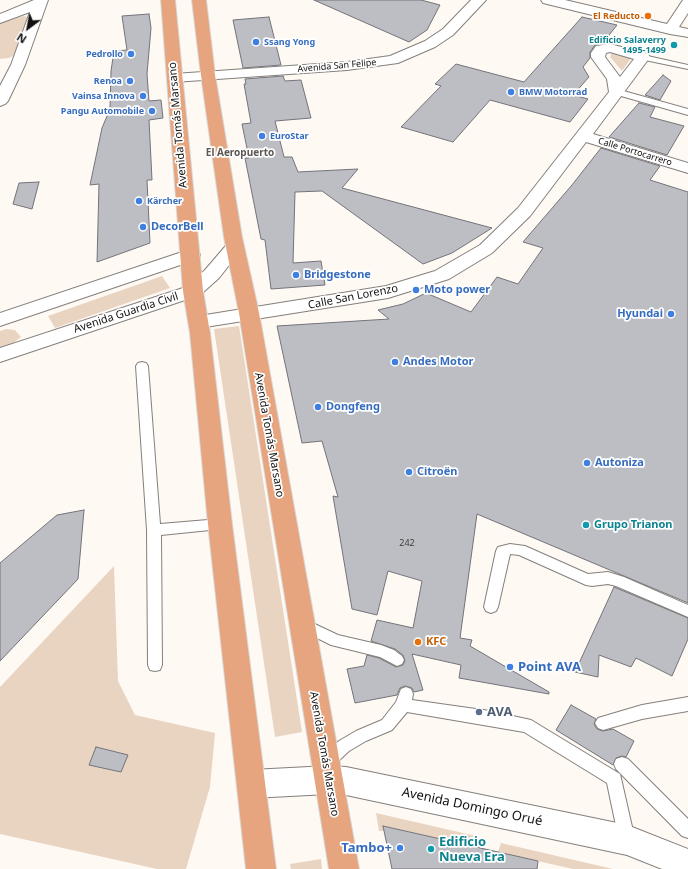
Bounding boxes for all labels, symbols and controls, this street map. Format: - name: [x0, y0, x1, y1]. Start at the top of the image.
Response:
- north arrow: [8, 8, 48, 48]
- place label: El Reducto: [593, 11, 640, 21]
- marker: El Reducto: [643, 11, 653, 21]
- text: N: [14, 30, 29, 47]
- place label: Edificio Salaverry 1495-1499: [589, 35, 666, 56]
- marker: Ssang Yong: [251, 37, 261, 47]
- place label: Ssang Yong: [264, 37, 315, 47]
- marker: Edificio Salaverry 1495-1499: [669, 40, 679, 50]
- place label: Pedrollo: [86, 49, 123, 59]
- marker: Pedrollo: [126, 49, 136, 59]
- street label: Avenida San Felipe: [297, 57, 377, 75]
- street label: Avenida Tomás Marsano: [166, 61, 190, 189]
- place label: Renoa: [94, 76, 122, 86]
- marker: Renoa: [125, 76, 135, 86]
- marker: BMW Motorrad: [506, 87, 516, 97]
- place label: BMW Motorrad: [519, 87, 587, 97]
- place label: Vainsa Innova: [72, 91, 135, 101]
- marker: Vainsa Innova: [138, 91, 148, 101]
- place label: Pangu Automobile: [61, 106, 144, 116]
- marker: Pangu Automobile: [147, 106, 157, 116]
- marker: EuroStar: [257, 131, 267, 141]
- place label: EuroStar: [270, 131, 309, 141]
- street label: Calle Portocarrero: [597, 136, 673, 168]
- district label: El Aeropuerto: [206, 147, 274, 159]
- marker: Kärcher: [134, 196, 144, 206]
- place label: Kärcher: [147, 196, 182, 206]
- place label: DecorBell: [151, 220, 204, 234]
- marker: DecorBell: [138, 222, 148, 232]
- place label: Bridgestone: [304, 268, 371, 282]
- marker: Bridgestone: [291, 270, 301, 280]
- street label: Calle San Lorenzo: [307, 282, 399, 312]
- place label: Moto power: [424, 283, 490, 297]
- marker: Moto power: [411, 285, 421, 295]
- street label: Avenida Guardia Civil: [72, 290, 180, 336]
- place label: Hyundai: [617, 307, 663, 321]
- marker: Hyundai: [666, 309, 676, 319]
- place label: Andes Motor: [403, 355, 473, 369]
- marker: Andes Motor: [390, 357, 400, 367]
- street label: Avenida Tomás Marsano: [252, 372, 286, 498]
- place label: Dongfeng: [326, 400, 380, 414]
- marker: Dongfeng: [313, 402, 323, 412]
- place label: Autoniza: [595, 456, 644, 470]
- marker: Autoniza: [582, 458, 592, 468]
- place label: Citroën: [417, 465, 457, 479]
- marker: Citroën: [404, 467, 414, 477]
- place label: Grupo Trianon: [594, 518, 672, 532]
- marker: Grupo Trianon: [581, 520, 591, 530]
- house number: 242: [399, 538, 415, 548]
- place label: KFC: [426, 635, 446, 649]
- marker: KFC: [413, 637, 423, 647]
- place label: Point AVA: [518, 659, 581, 675]
- marker: Point AVA: [505, 662, 515, 672]
- street label: Avenida Tomás Marsano: [307, 691, 341, 817]
- place label: AVA: [487, 704, 512, 720]
- marker: AVA: [474, 707, 484, 717]
- street label: Avenida Domingo Orué: [400, 784, 544, 830]
- place label: Edificio Nueva Era: [439, 834, 505, 865]
- place label: Tambo+: [341, 840, 392, 856]
- marker: Tambo+: [395, 843, 405, 853]
- marker: Edificio Nueva Era: [426, 844, 436, 854]

